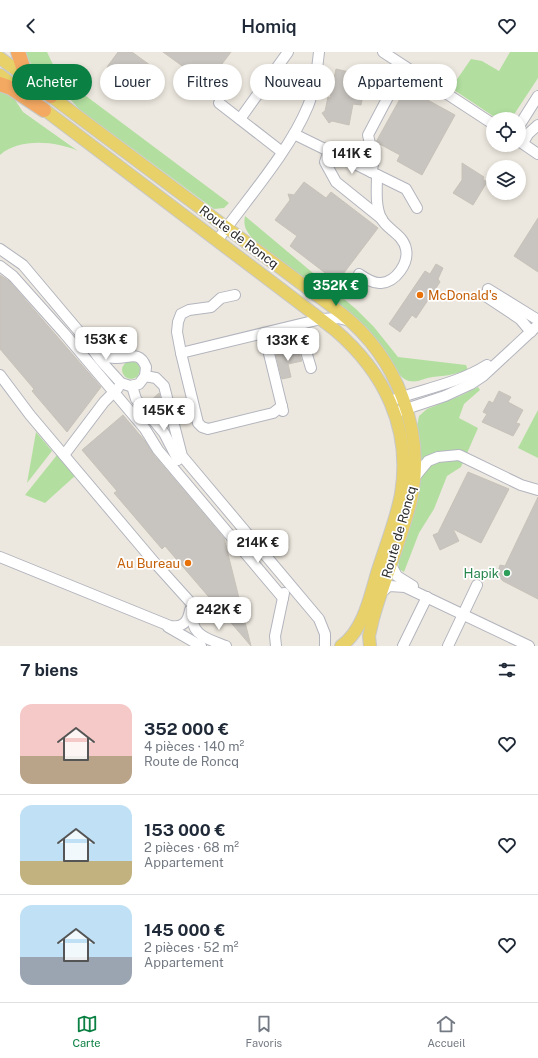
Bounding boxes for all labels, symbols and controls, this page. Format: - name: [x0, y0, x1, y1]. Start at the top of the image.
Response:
- icon: back: [20, 15, 42, 37]
- icon: heart: [496, 15, 518, 37]
- text: Homiq: [241, 16, 297, 37]
- chip: Acheter: [12, 64, 92, 100]
- chip: Louer: [100, 64, 165, 100]
- chip: Filtres: [173, 64, 242, 100]
- chip: Nouveau: [250, 64, 335, 100]
- chip: Appartement: [343, 64, 457, 100]
- map controls: [486, 112, 526, 200]
- button: locate: [486, 112, 526, 152]
- pin: 141K €: [319, 141, 385, 175]
- text: 141K €: [332, 146, 372, 161]
- button: layers: [486, 160, 526, 200]
- street label: Route de Roncq: [197, 202, 281, 272]
- pin: 352K €: [303, 273, 369, 307]
- text: 352K €: [313, 278, 359, 293]
- place label: McDonald's: [428, 288, 498, 303]
- marker: McDonald's: [415, 290, 425, 300]
- pin: 153K €: [73, 327, 139, 361]
- pin: 133K €: [255, 328, 321, 362]
- text: 153K €: [84, 332, 128, 347]
- text: 133K €: [266, 333, 310, 348]
- pin: 145K €: [131, 398, 197, 432]
- text: 145K €: [142, 403, 186, 418]
- street label: Route de Roncq: [379, 484, 419, 580]
- pin: 214K €: [225, 530, 291, 564]
- text: 214K €: [236, 535, 280, 550]
- place label: Au Bureau: [117, 556, 180, 571]
- marker: Au Bureau: [183, 558, 193, 568]
- place label: Hapik: [464, 566, 499, 581]
- marker: Hapik: [502, 568, 512, 578]
- pin: 242K €: [186, 597, 252, 631]
- text: 242K €: [196, 602, 242, 617]
- icon: filters: [496, 659, 518, 681]
- text: 7 biens: [20, 660, 78, 680]
- text: 352 000 €: [144, 719, 229, 739]
- icon: home: [52, 720, 100, 768]
- icon: heart: [496, 733, 518, 755]
- text: 4 pièces · 140 m²: [144, 739, 244, 754]
- text: Route de Roncq: [144, 754, 239, 769]
- text: 153 000 €: [144, 820, 226, 840]
- icon: home: [52, 821, 100, 869]
- icon: heart: [496, 834, 518, 856]
- text: 2 pièces · 68 m²: [144, 840, 239, 855]
- text: Appartement: [144, 855, 224, 870]
- text: 145 000 €: [144, 920, 225, 940]
- icon: home: [52, 921, 100, 969]
- icon: heart: [496, 934, 518, 956]
- text: 2 pièces · 52 m²: [144, 940, 239, 955]
- text: Appartement: [144, 955, 224, 970]
- tab: Carte: [73, 1013, 101, 1049]
- tab: Favoris: [246, 1013, 282, 1049]
- tab: Accueil: [427, 1013, 465, 1049]

